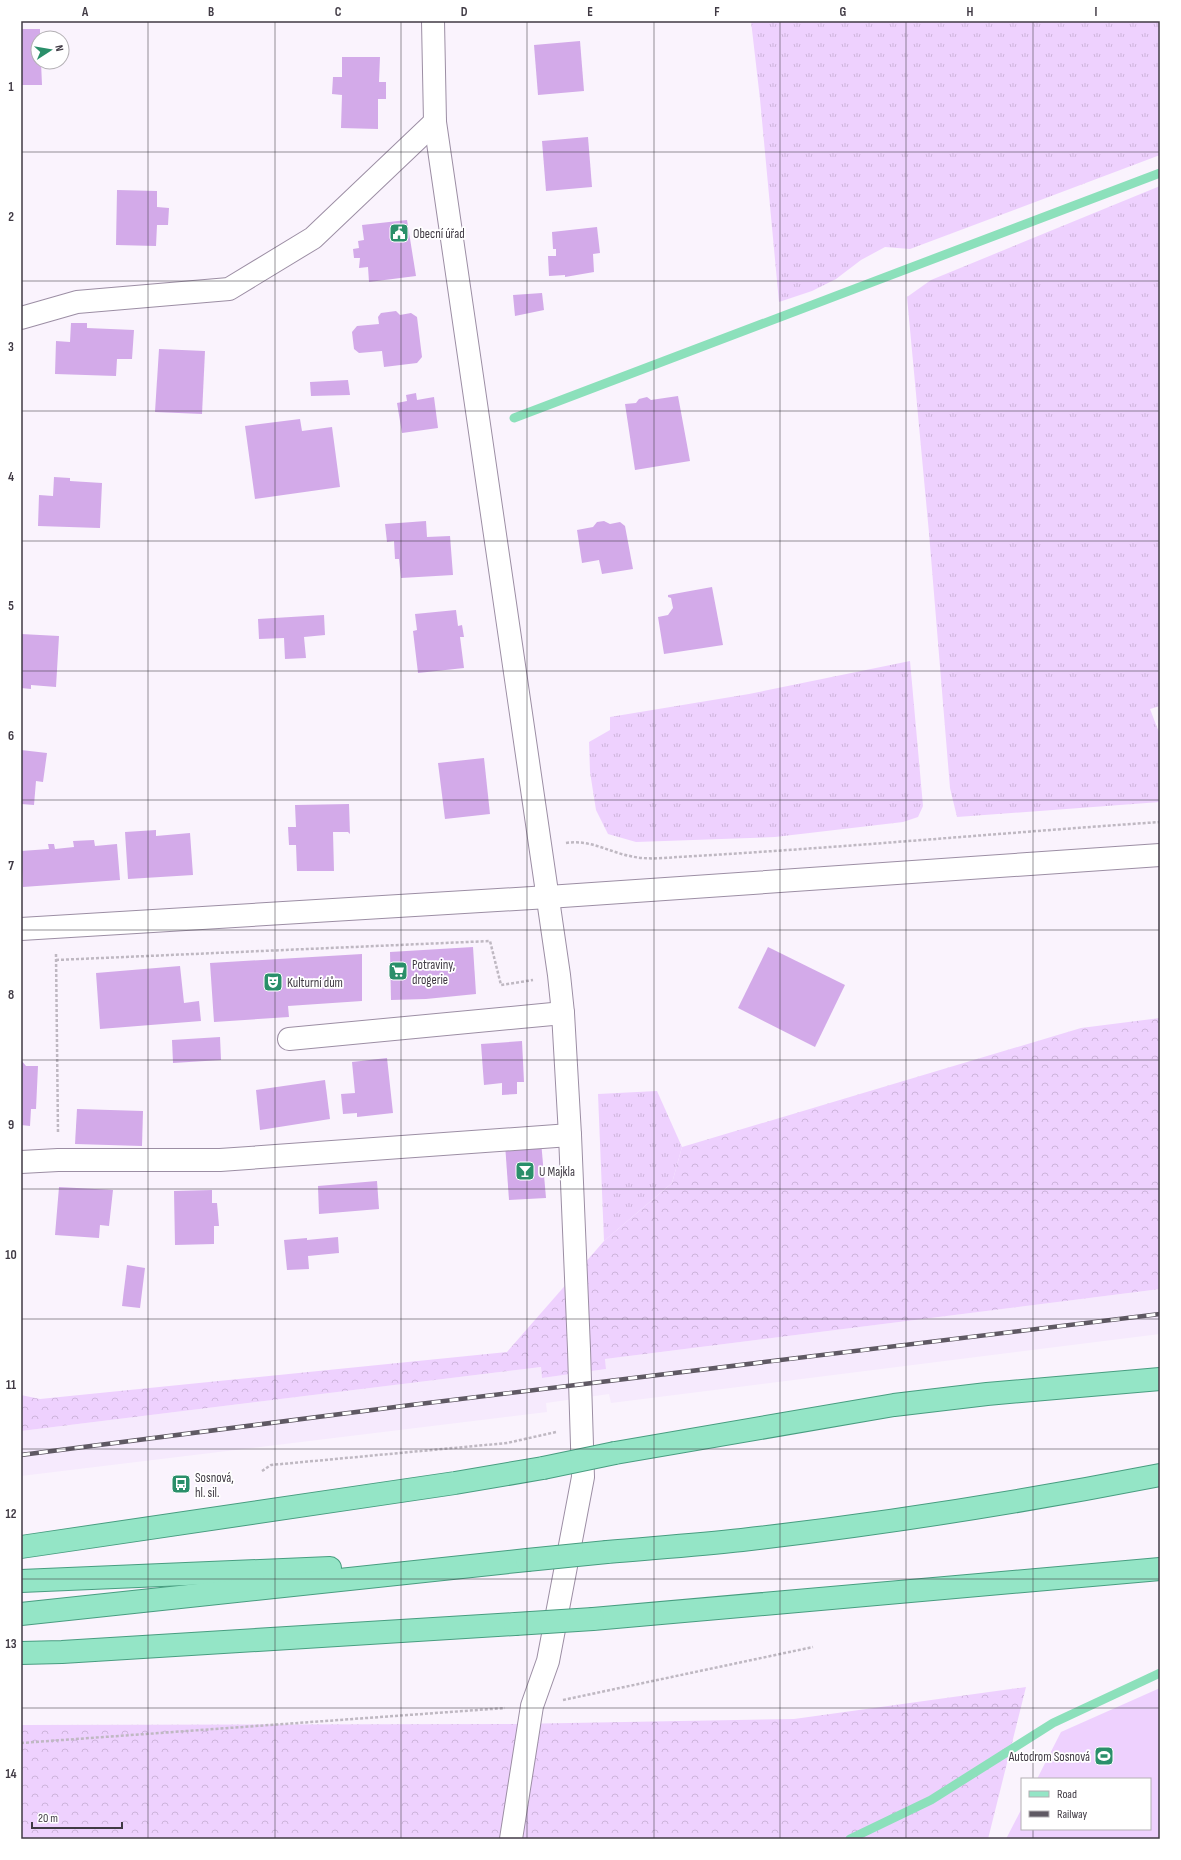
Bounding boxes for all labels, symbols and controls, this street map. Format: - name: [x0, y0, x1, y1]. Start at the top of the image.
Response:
- text: A: [81, 4, 89, 20]
- text: B: [208, 4, 214, 20]
- text: C: [335, 4, 342, 20]
- text: D: [461, 4, 468, 20]
- text: E: [587, 4, 593, 20]
- text: F: [714, 4, 720, 20]
- text: G: [840, 4, 847, 20]
- text: H: [967, 4, 974, 20]
- text: I: [1095, 4, 1098, 20]
- north arrow: [30, 30, 70, 70]
- text: N: [52, 44, 66, 52]
- text: 1: [8, 79, 14, 95]
- text: 2: [8, 209, 14, 225]
- public building icon: Obecní úřad: [388, 222, 410, 244]
- place label: Obecní úřad: [413, 226, 465, 242]
- text: 3: [8, 339, 14, 355]
- text: 4: [8, 469, 14, 485]
- text: 5: [8, 598, 14, 614]
- text: 6: [8, 728, 14, 744]
- text: 7: [8, 858, 14, 874]
- place label: Potraviny, drogerie: [412, 957, 455, 988]
- supermarket icon: Potraviny, drogerie: [387, 960, 409, 982]
- theatre icon: Kulturní dům: [262, 971, 284, 993]
- place label: Kulturní dům: [287, 975, 343, 991]
- text: 8: [8, 987, 14, 1003]
- text: 9: [8, 1117, 14, 1133]
- bar icon: U Majkla: [514, 1160, 536, 1182]
- place label: U Majkla: [539, 1164, 575, 1180]
- text: 10: [5, 1247, 17, 1263]
- text: 11: [6, 1377, 16, 1393]
- place label: Sosnová, hl. sil.: [195, 1470, 234, 1501]
- bus stop icon: Sosnová, hl. sil.: [170, 1473, 192, 1495]
- text: 12: [6, 1506, 17, 1522]
- text: 13: [6, 1636, 17, 1652]
- sports icon: Autodrom Sosnová: [1093, 1745, 1115, 1767]
- place label: Autodrom Sosnová: [1008, 1749, 1090, 1765]
- text: 14: [5, 1766, 17, 1782]
- legend: [1021, 1778, 1151, 1830]
- text: Road: [1057, 1787, 1077, 1802]
- scale bar: [32, 1804, 122, 1830]
- text: Railway: [1057, 1807, 1088, 1822]
- text: 20 m: [38, 1811, 58, 1826]

